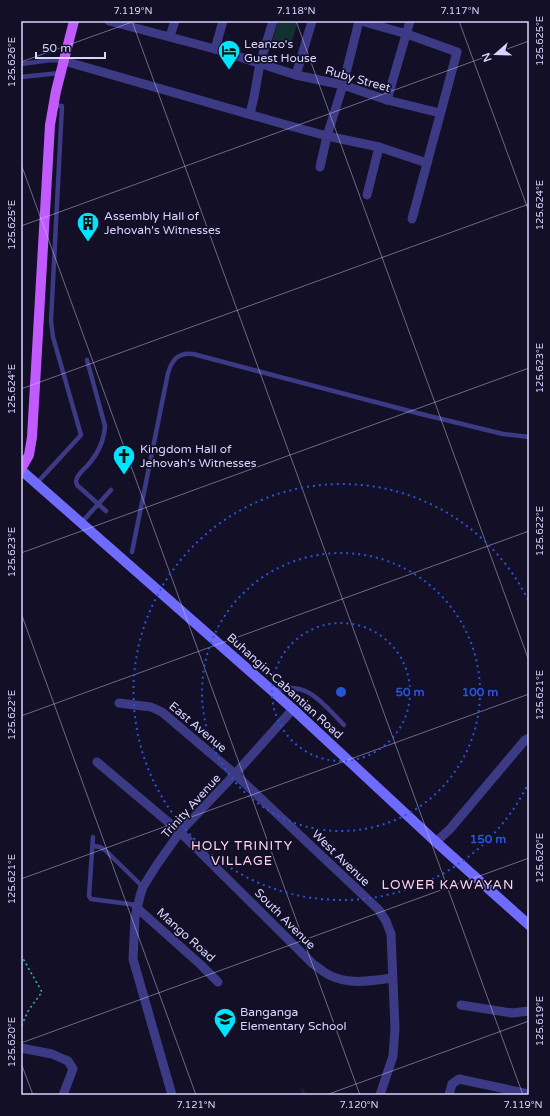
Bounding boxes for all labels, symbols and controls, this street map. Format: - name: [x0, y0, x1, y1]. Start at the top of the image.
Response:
- text: 7.119°N: [113, 5, 153, 17]
- text: 7.118°N: [276, 5, 316, 17]
- text: 7.117°N: [440, 5, 480, 17]
- text: 125.625°E: [534, 16, 546, 66]
- scale bar: [36, 34, 105, 60]
- north arrow: [476, 34, 516, 74]
- text: 125.626°E: [6, 37, 18, 87]
- place label: Leanzo's Guest House: [244, 37, 317, 65]
- hotel icon: Leanzo's Guest House: [216, 38, 242, 71]
- text: 50 m: [42, 41, 71, 55]
- text: N: [479, 51, 495, 64]
- street label: Ruby Street: [324, 63, 393, 95]
- text: 125.624°E: [534, 180, 546, 230]
- text: 125.625°E: [6, 200, 18, 250]
- place label: Assembly Hall of Jehovah's Witnesses: [104, 209, 221, 237]
- building icon: Assembly Hall of Jehovah's Witnesses: [75, 210, 101, 243]
- text: 125.623°E: [534, 343, 546, 393]
- text: 125.624°E: [6, 364, 18, 414]
- place label: Kingdom Hall of Jehovah's Witnesses: [140, 442, 257, 470]
- church icon: Kingdom Hall of Jehovah's Witnesses: [111, 443, 137, 476]
- text: 125.622°E: [534, 506, 546, 556]
- text: 125.623°E: [6, 527, 18, 577]
- street label: Buhangin-Cabantian Road: [224, 630, 346, 742]
- text: 125.621°E: [534, 670, 546, 720]
- centre of rings: [334, 685, 348, 699]
- text: 50 m: [395, 685, 425, 699]
- text: 100 m: [462, 685, 498, 699]
- text: 125.622°E: [6, 690, 18, 740]
- street label: East Avenue: [166, 699, 230, 755]
- street label: Trinity Avenue: [159, 771, 224, 841]
- street label: West Avenue: [309, 827, 373, 889]
- text: 150 m: [470, 832, 506, 846]
- text: 125.620°E: [534, 833, 546, 883]
- district label: HOLY TRINITY VILLAGE: [191, 838, 293, 869]
- text: 125.621°E: [6, 854, 18, 904]
- district label: LOWER KAWAYAN: [382, 877, 515, 893]
- street label: South Avenue: [252, 886, 318, 952]
- street label: Mango Road: [154, 905, 218, 965]
- text: 125.619°E: [534, 996, 546, 1046]
- place label: Banganga Elementary School: [240, 1005, 347, 1033]
- school or university icon: Banganga Elementary School: [212, 1006, 238, 1039]
- text: 125.620°E: [6, 1017, 18, 1067]
- text: 7.121°N: [176, 1099, 216, 1111]
- text: 7.120°N: [339, 1099, 379, 1111]
- text: 7.119°N: [503, 1099, 543, 1111]

